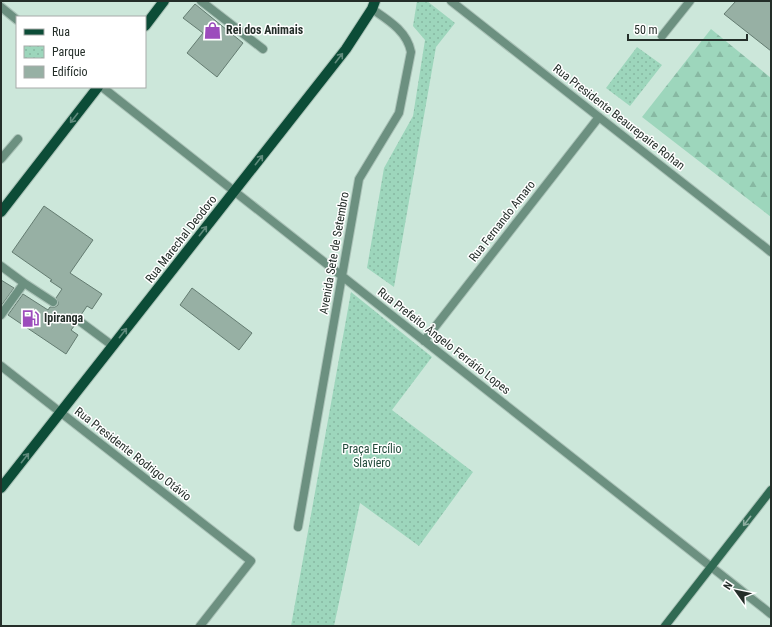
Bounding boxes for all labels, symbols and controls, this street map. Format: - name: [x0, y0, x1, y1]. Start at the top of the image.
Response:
- legend: [16, 16, 146, 88]
- scale bar: [628, 16, 747, 42]
- shop icon: Rei dos Animais: [203, 20, 223, 40]
- place label: Rei dos Animais: [226, 23, 304, 37]
- text: 50 m: [634, 23, 658, 37]
- text: Rua: [52, 25, 70, 39]
- text: Parque: [52, 45, 86, 59]
- one-way arrow: [335, 52, 343, 63]
- street label: Rua Presidente Beaurepaire Rohan: [550, 61, 688, 173]
- text: Edifício: [52, 65, 88, 79]
- one-way arrow: [70, 112, 78, 123]
- one-way arrow: [254, 155, 263, 166]
- street label: Rua Fernando Amaro: [466, 178, 538, 264]
- street label: Avenida Sete de Setembro: [316, 191, 352, 315]
- street label: Rua Marechal Deodoro: [142, 192, 220, 286]
- one-way arrow: [199, 226, 207, 237]
- street label: Rua Prefeito Ângelo Ferrário Lopes: [375, 284, 514, 397]
- fuel station icon: Ipiranga: [21, 308, 41, 328]
- place label: Ipiranga: [44, 311, 84, 325]
- one-way arrow: [118, 328, 127, 339]
- street label: Rua Presidente Rodrigo Otávio: [72, 404, 194, 504]
- park label: Praça Ercílio Slaviero: [342, 442, 402, 470]
- one-way arrow: [21, 452, 29, 463]
- one-way arrow: [743, 516, 751, 527]
- north arrow: [716, 571, 756, 611]
- text: N: [721, 579, 735, 592]

